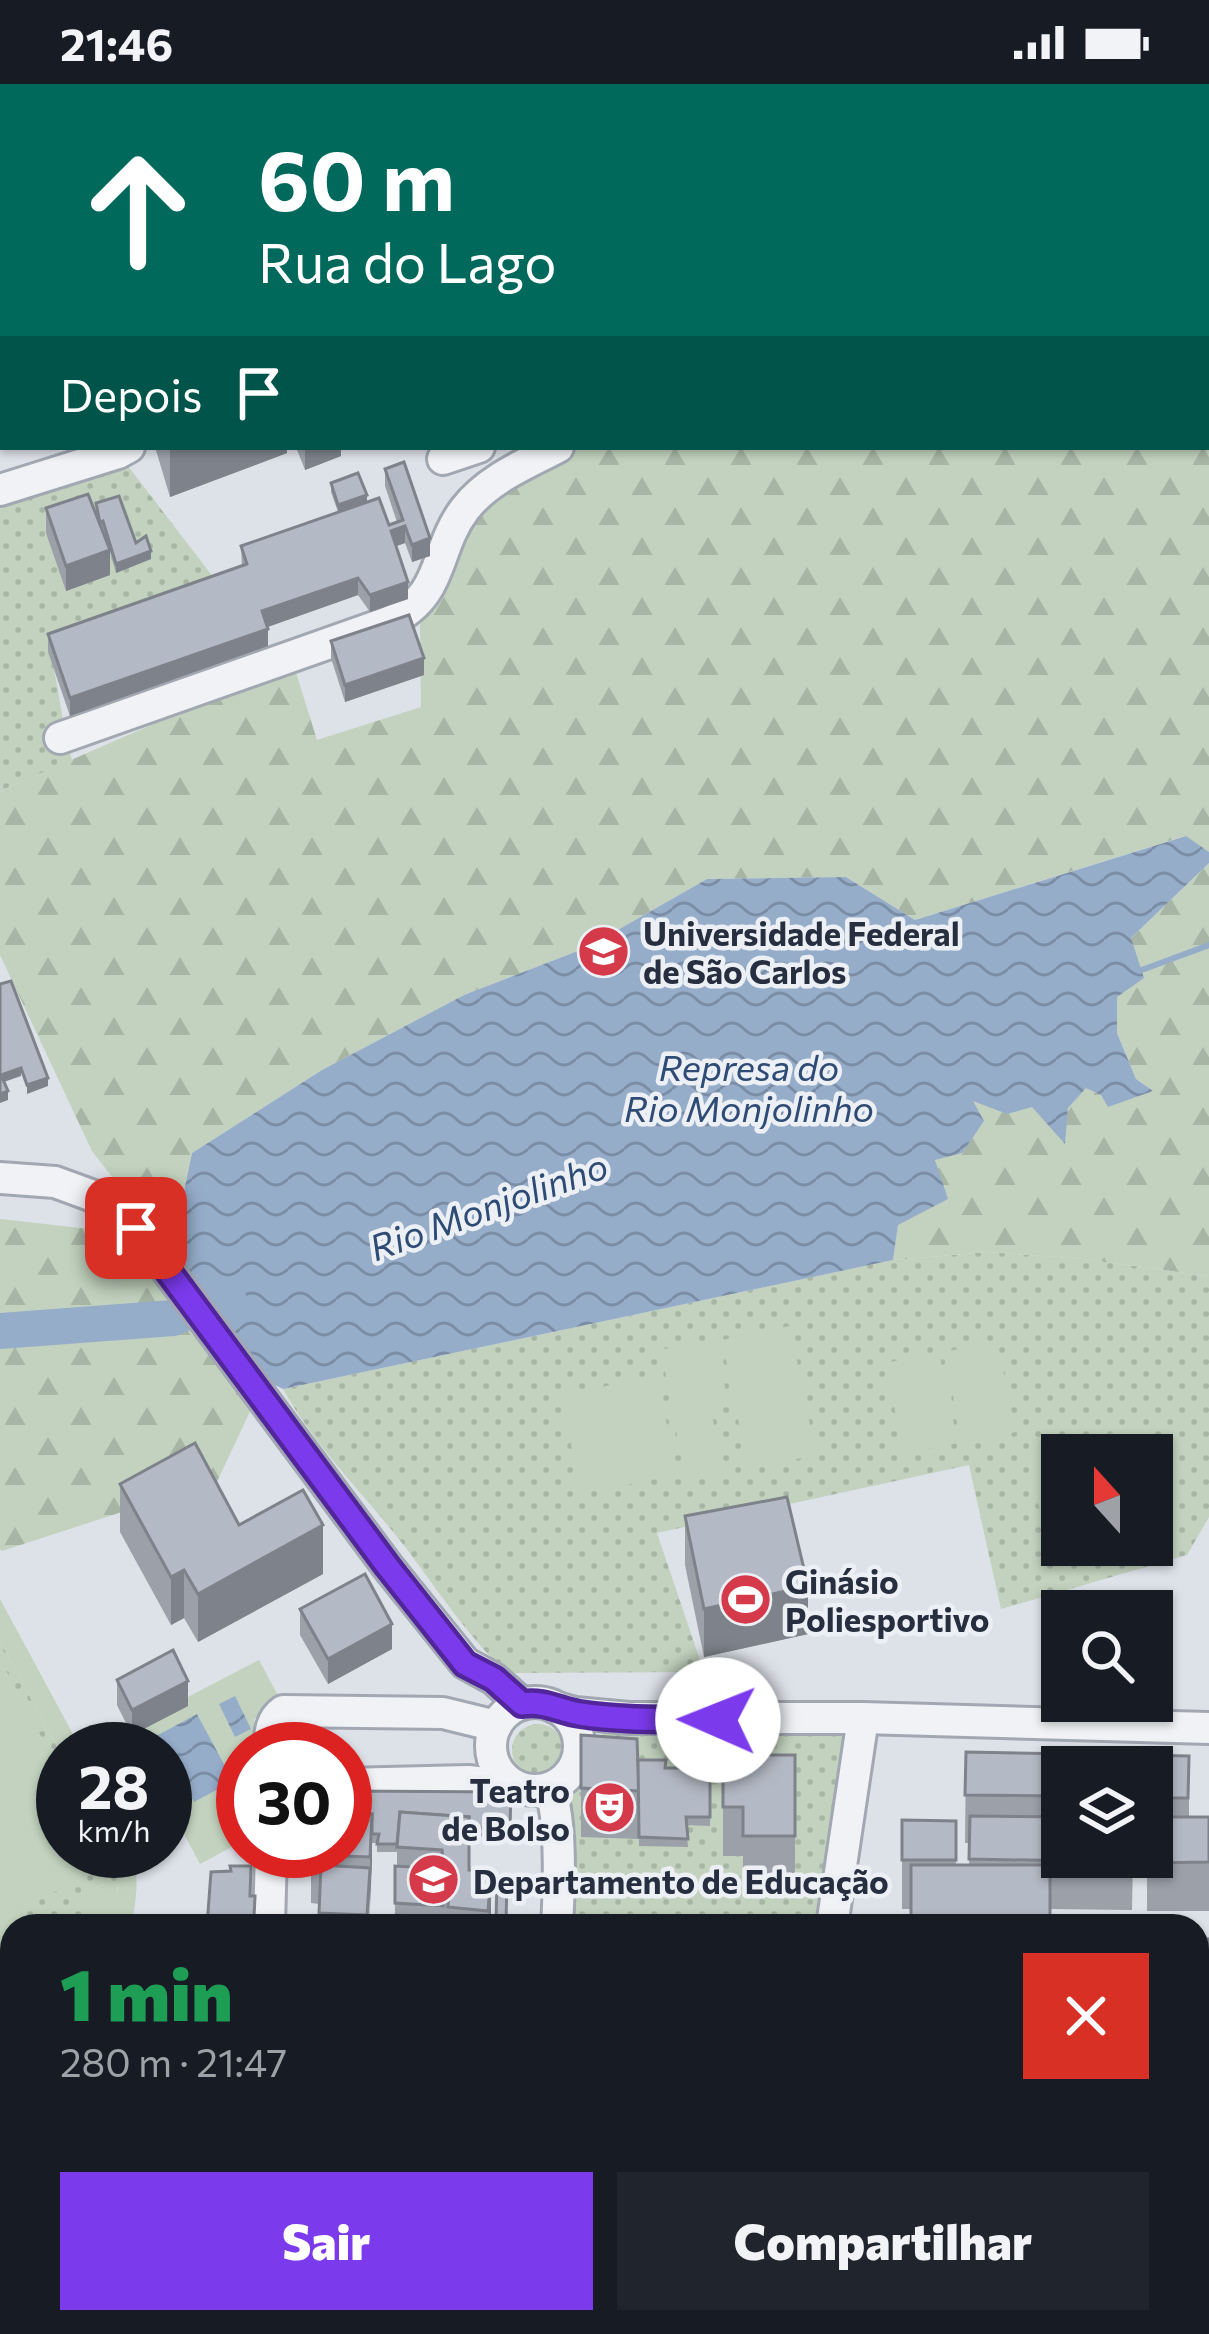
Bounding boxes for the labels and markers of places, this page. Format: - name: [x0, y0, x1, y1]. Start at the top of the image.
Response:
- place label: Universidade Federal de São Carlos: [643, 912, 960, 991]
- school or university icon: Universidade Federal de São Carlos: [576, 923, 632, 979]
- pin: [85, 1177, 187, 1279]
- place label: Ginásio Poliesportivo: [785, 1560, 990, 1639]
- sports icon: Ginásio Poliesportivo: [718, 1571, 774, 1627]
- place label: Teatro de Bolso: [441, 1769, 570, 1848]
- theatre icon: Teatro de Bolso: [581, 1780, 637, 1836]
- school or university icon: Departamento de Educação: [406, 1852, 462, 1908]
- place label: Departamento de Educação: [473, 1860, 889, 1901]

